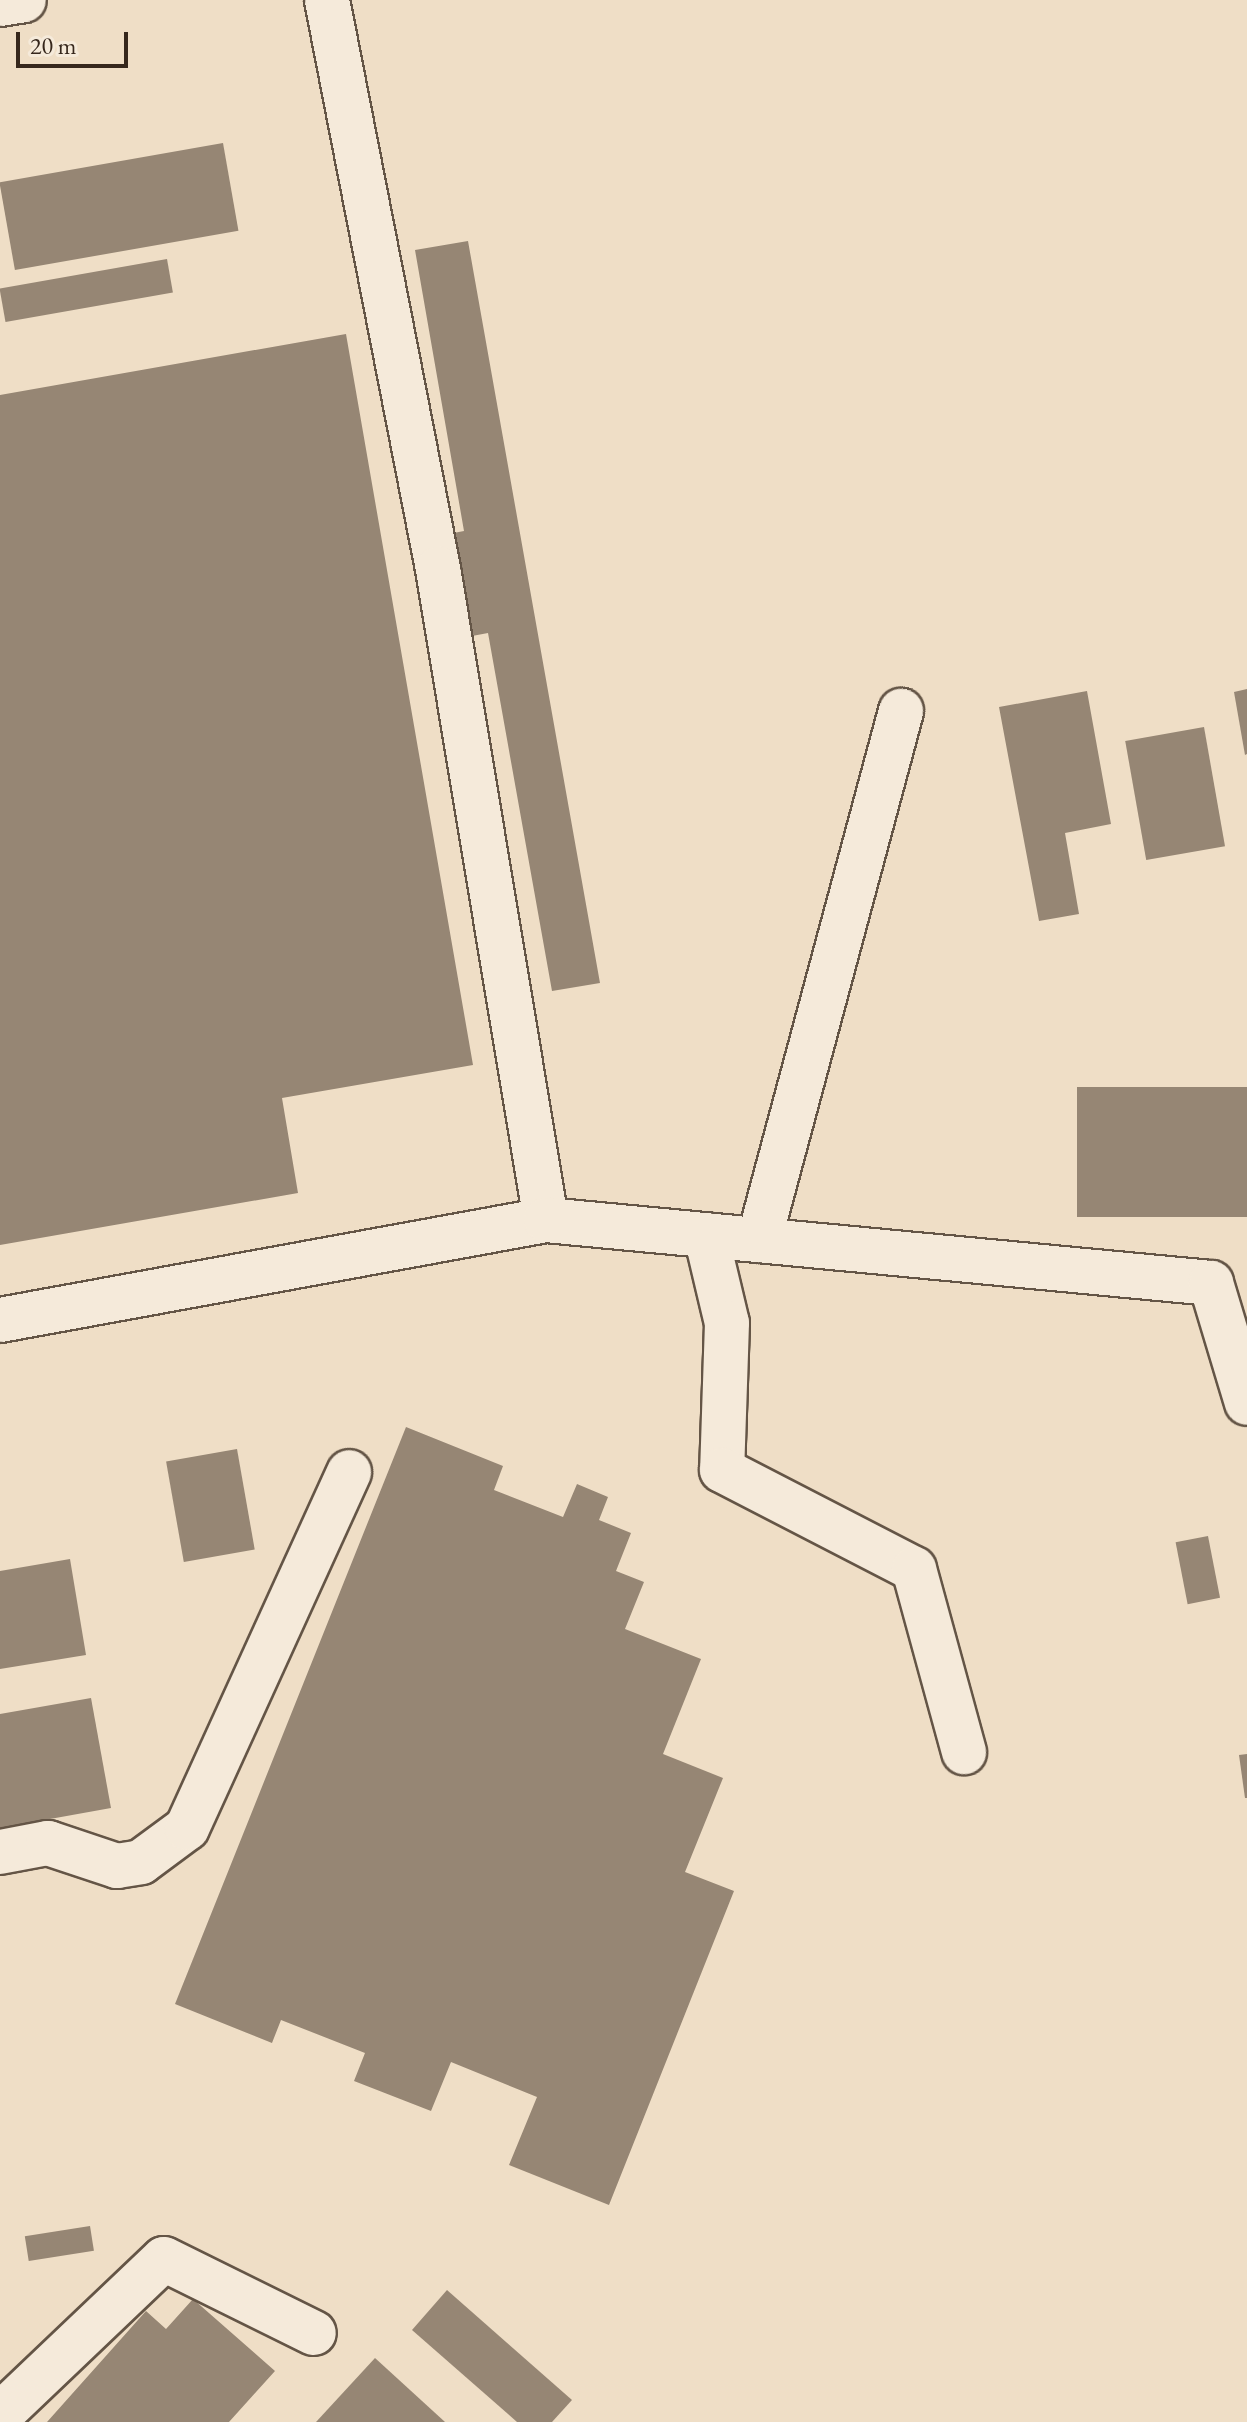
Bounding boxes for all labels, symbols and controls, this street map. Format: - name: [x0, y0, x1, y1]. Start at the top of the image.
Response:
- scale bar: [20, 16, 132, 66]
- text: 20 m: [30, 30, 77, 61]

